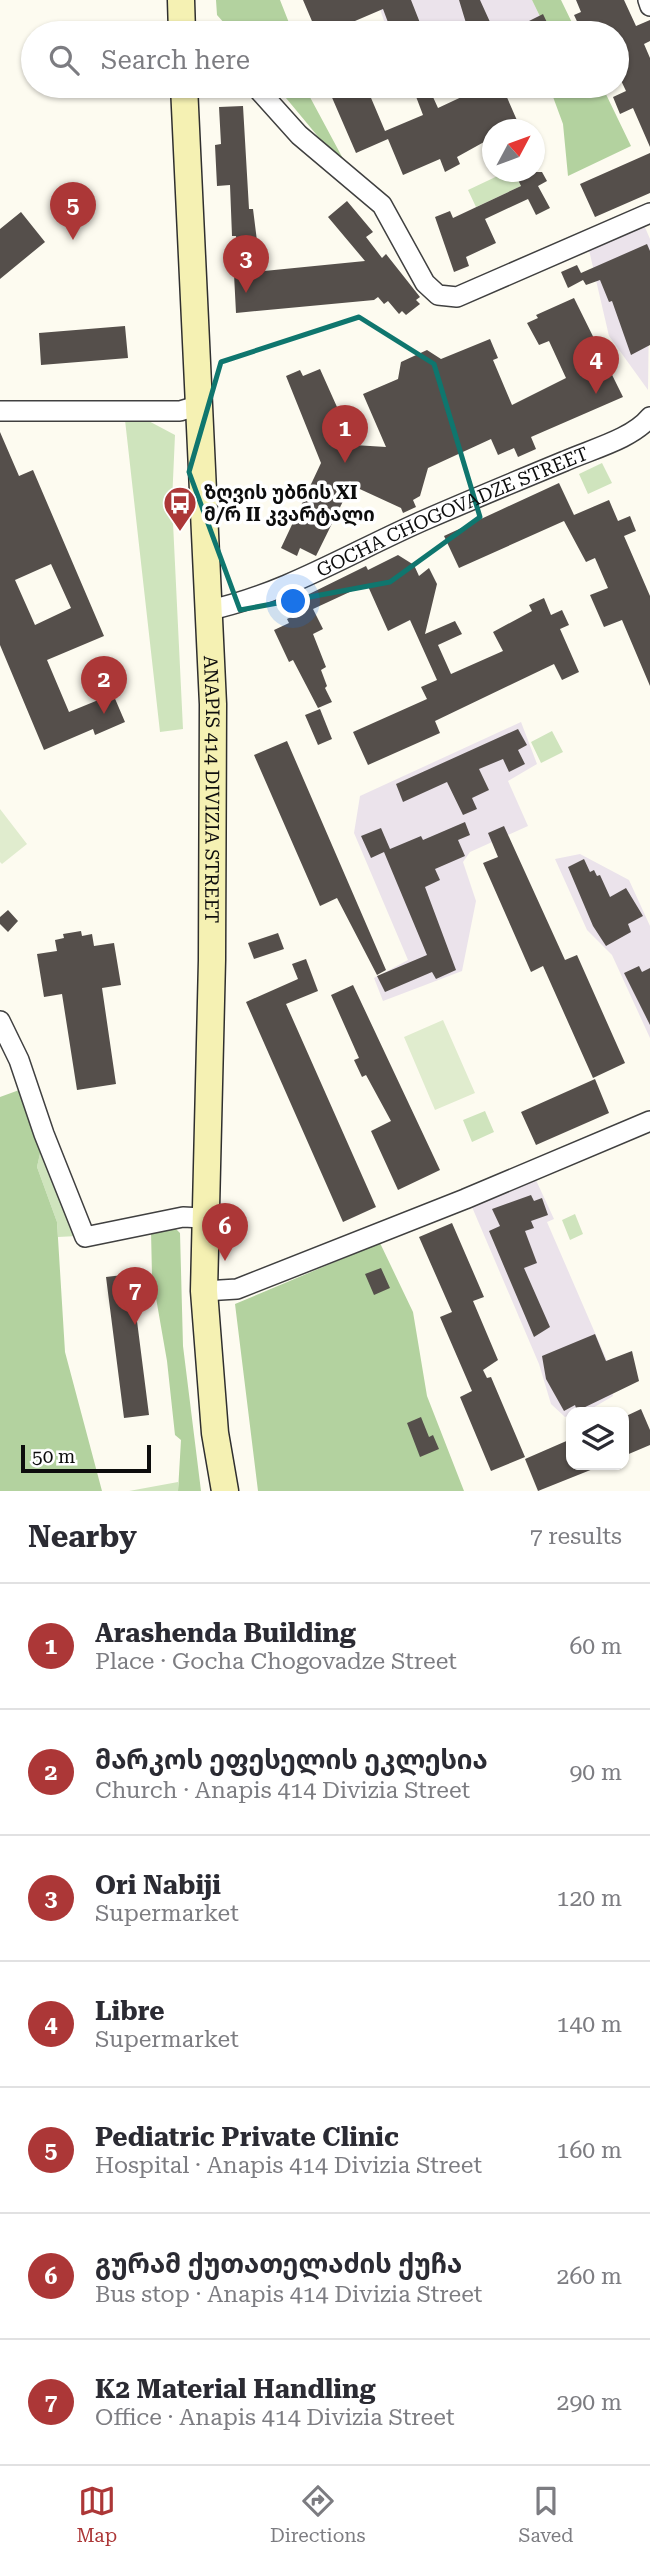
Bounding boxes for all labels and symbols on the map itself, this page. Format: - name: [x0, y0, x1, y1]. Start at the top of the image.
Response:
- north arrow: [482, 119, 545, 182]
- pin: 5: [50, 182, 96, 240]
- pin: 3: [223, 235, 269, 293]
- pin: 4: [573, 336, 619, 394]
- pin: 1: [322, 405, 368, 463]
- street label: GOCHA CHOGOVADZE STREET: [313, 442, 591, 582]
- place label: ზღვის უბნის XI მ/რ II კვარტალი: [204, 481, 375, 526]
- bus stop icon: ზღვის უბნის XI მ/რ II კვარტალი: [161, 484, 199, 533]
- your location: [276, 584, 310, 618]
- street label: ANAPIS 414 DIVIZIA STREET: [199, 655, 224, 923]
- pin: 2: [81, 656, 127, 714]
- pin: 6: [202, 1203, 248, 1261]
- pin: 7: [112, 1267, 158, 1325]
- scale bar: [21, 1442, 150, 1474]

